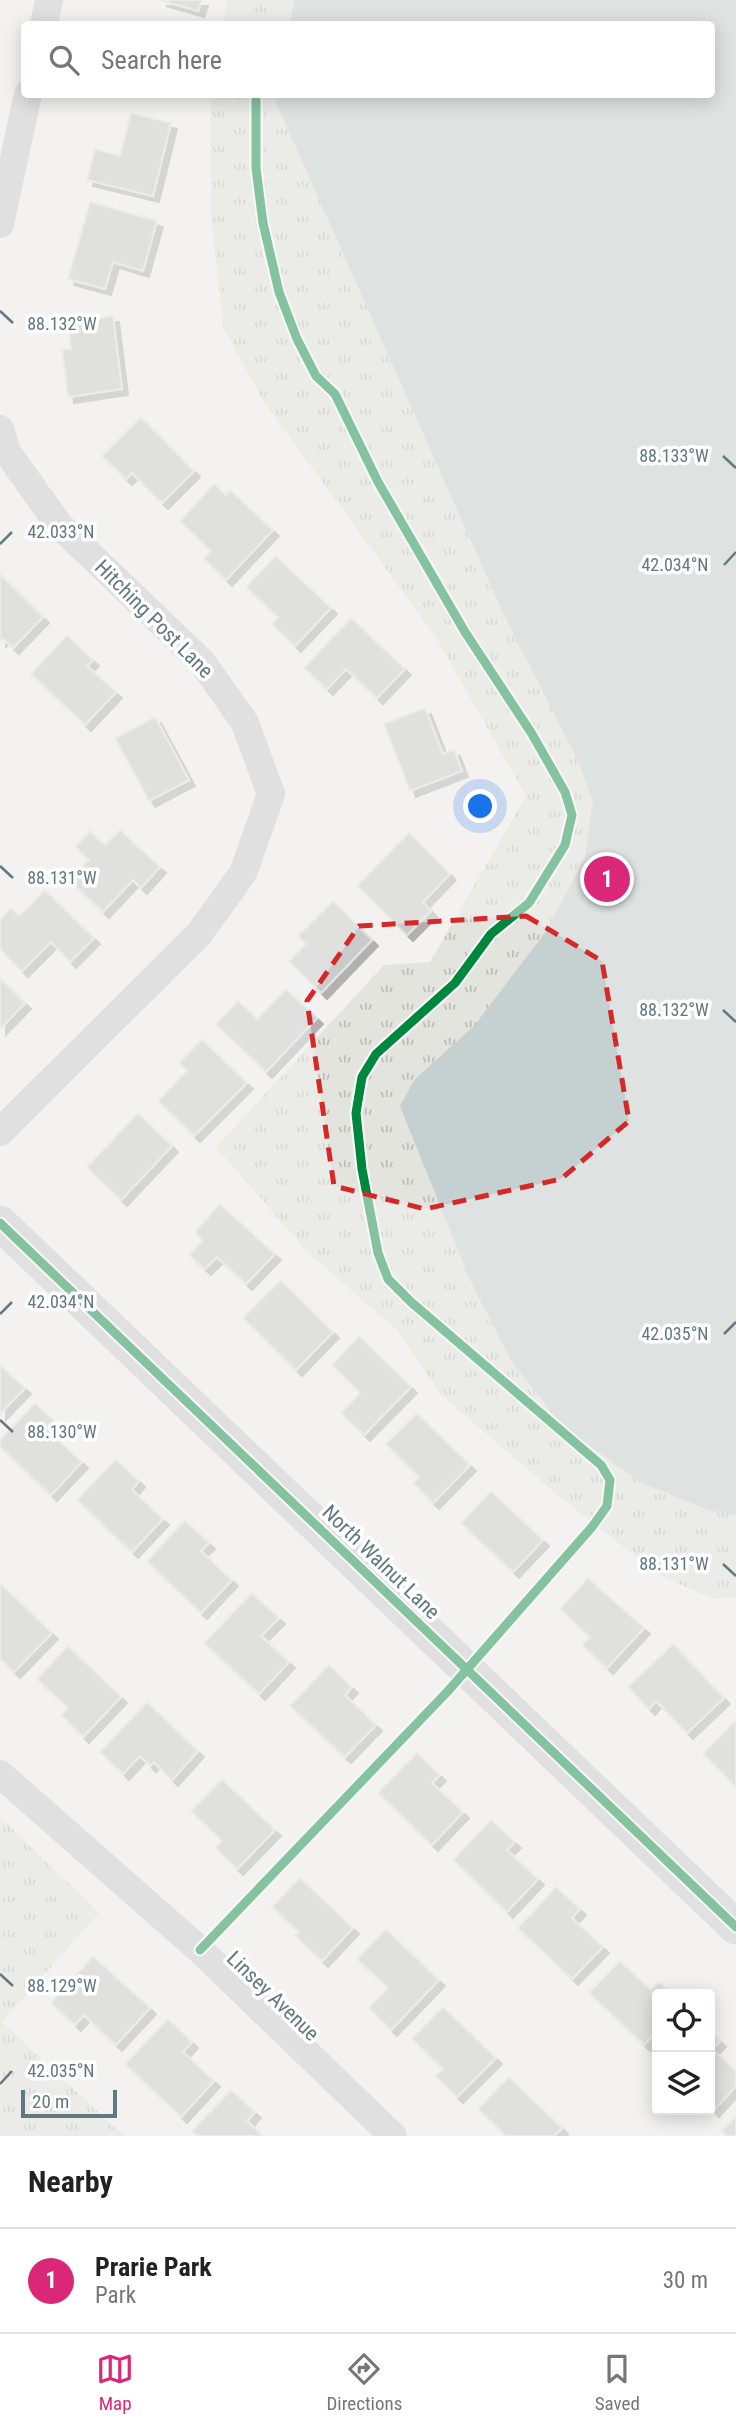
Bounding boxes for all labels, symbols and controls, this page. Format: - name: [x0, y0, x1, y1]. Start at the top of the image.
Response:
- search box: [21, 21, 715, 98]
- icon: search: [45, 41, 83, 79]
- text: Search here: [101, 45, 222, 75]
- text: 88.132°W: [27, 313, 97, 334]
- text: 88.133°W: [639, 445, 709, 466]
- text: 42.033°N: [27, 521, 95, 542]
- text: 42.034°N: [641, 554, 709, 575]
- street label: Hitching Post Lane: [90, 555, 218, 683]
- your location: [463, 789, 497, 823]
- pin: 1: [584, 853, 630, 905]
- text: 88.131°W: [27, 867, 97, 888]
- text: 88.132°W: [639, 999, 709, 1020]
- text: 42.034°N: [27, 1291, 95, 1312]
- text: 42.035°N: [641, 1323, 709, 1344]
- text: 88.130°W: [27, 1421, 97, 1442]
- street label: North Walnut Lane: [317, 1500, 445, 1624]
- text: 88.131°W: [639, 1553, 709, 1574]
- street label: Linsey Avenue: [222, 1946, 324, 2046]
- text: 88.129°W: [27, 1975, 97, 1996]
- map controls: [652, 1989, 715, 2115]
- button: locate: [652, 1989, 715, 2052]
- button: layers: [652, 2052, 715, 2115]
- text: 42.035°N: [27, 2060, 95, 2081]
- scale bar: [21, 2087, 117, 2119]
- text: 20 m: [32, 2090, 69, 2113]
- text: Nearby: [28, 2164, 113, 2199]
- text: Prarie Park: [95, 2252, 212, 2282]
- text: 1: [45, 2267, 57, 2294]
- text: 30 m: [663, 2267, 708, 2294]
- text: Park: [95, 2282, 136, 2309]
- tab: Map: [96, 2350, 134, 2415]
- tab: Directions: [326, 2350, 402, 2415]
- tab: Saved: [595, 2350, 640, 2415]

